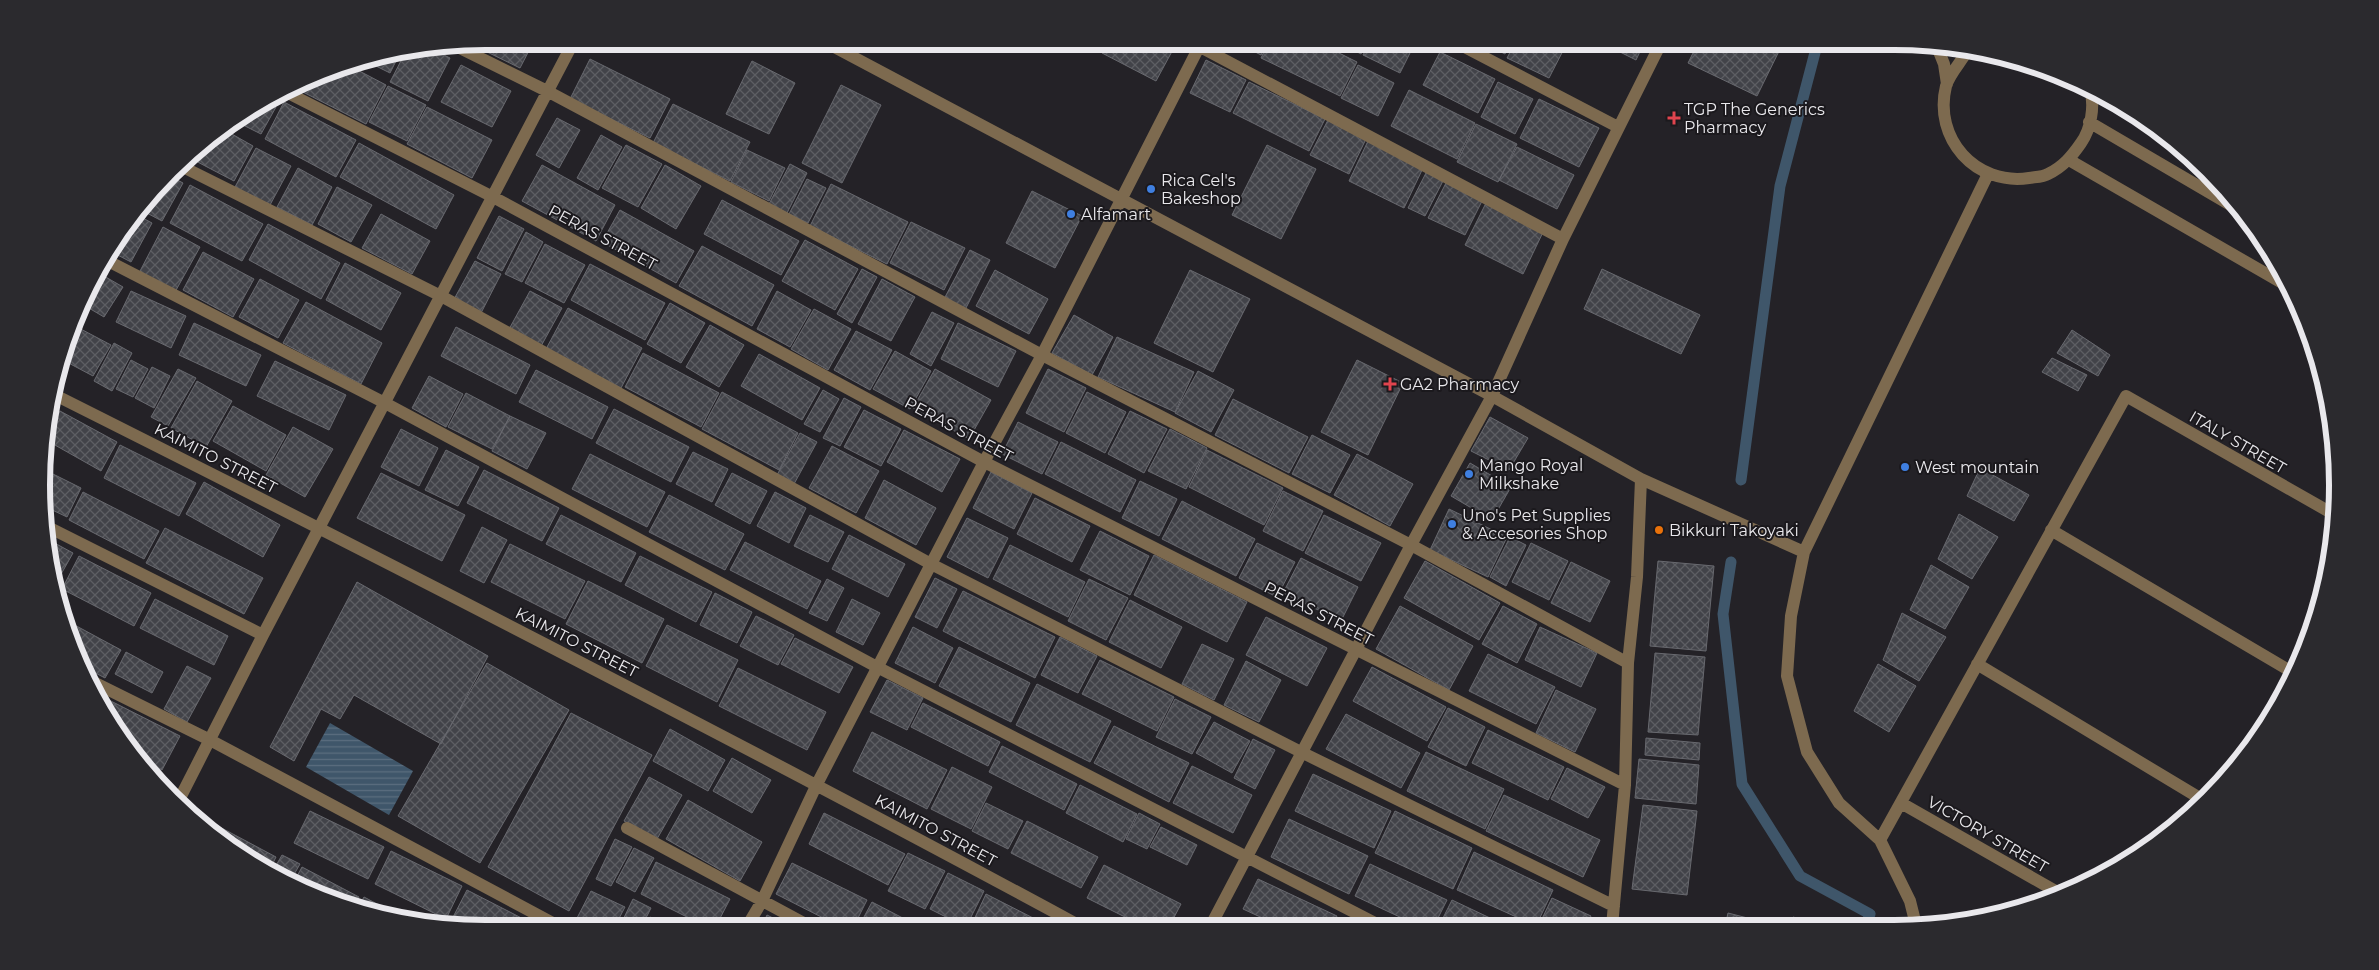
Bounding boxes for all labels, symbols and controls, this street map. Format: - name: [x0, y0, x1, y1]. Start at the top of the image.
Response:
- place label: TGP The Generics Pharmacy: [1684, 100, 1825, 137]
- marker: TGP The Generics Pharmacy: [1668, 112, 1680, 124]
- place label: Rica Cel's Bakeshop: [1161, 171, 1241, 208]
- marker: Rica Cel's Bakeshop: [1145, 183, 1157, 195]
- street label: PERAS STREET: [545, 201, 661, 274]
- place label: Alfamart: [1081, 205, 1152, 224]
- marker: Alfamart: [1065, 208, 1077, 220]
- place label: GA2 Pharmacy: [1400, 375, 1520, 394]
- marker: GA2 Pharmacy: [1384, 378, 1396, 390]
- street label: PERAS STREET: [901, 393, 1017, 466]
- street label: ITALY STREET: [2186, 407, 2290, 478]
- street label: KAIMITO STREET: [151, 419, 281, 498]
- place label: Mango Royal Milkshake: [1479, 456, 1583, 493]
- place label: West mountain: [1915, 458, 2039, 477]
- marker: West mountain: [1899, 461, 1911, 473]
- marker: Mango Royal Milkshake: [1463, 468, 1475, 480]
- place label: Uno's Pet Supplies & Accesories Shop: [1462, 506, 1611, 543]
- marker: Uno's Pet Supplies & Accesories Shop: [1446, 518, 1458, 530]
- place label: Bikkuri Takoyaki: [1669, 521, 1799, 540]
- marker: Bikkuri Takoyaki: [1653, 524, 1665, 536]
- street label: PERAS STREET: [1261, 578, 1377, 650]
- street label: KAIMITO STREET: [512, 603, 642, 682]
- street label: KAIMITO STREET: [872, 790, 1001, 871]
- street label: VICTORY STREET: [1924, 792, 2052, 877]

